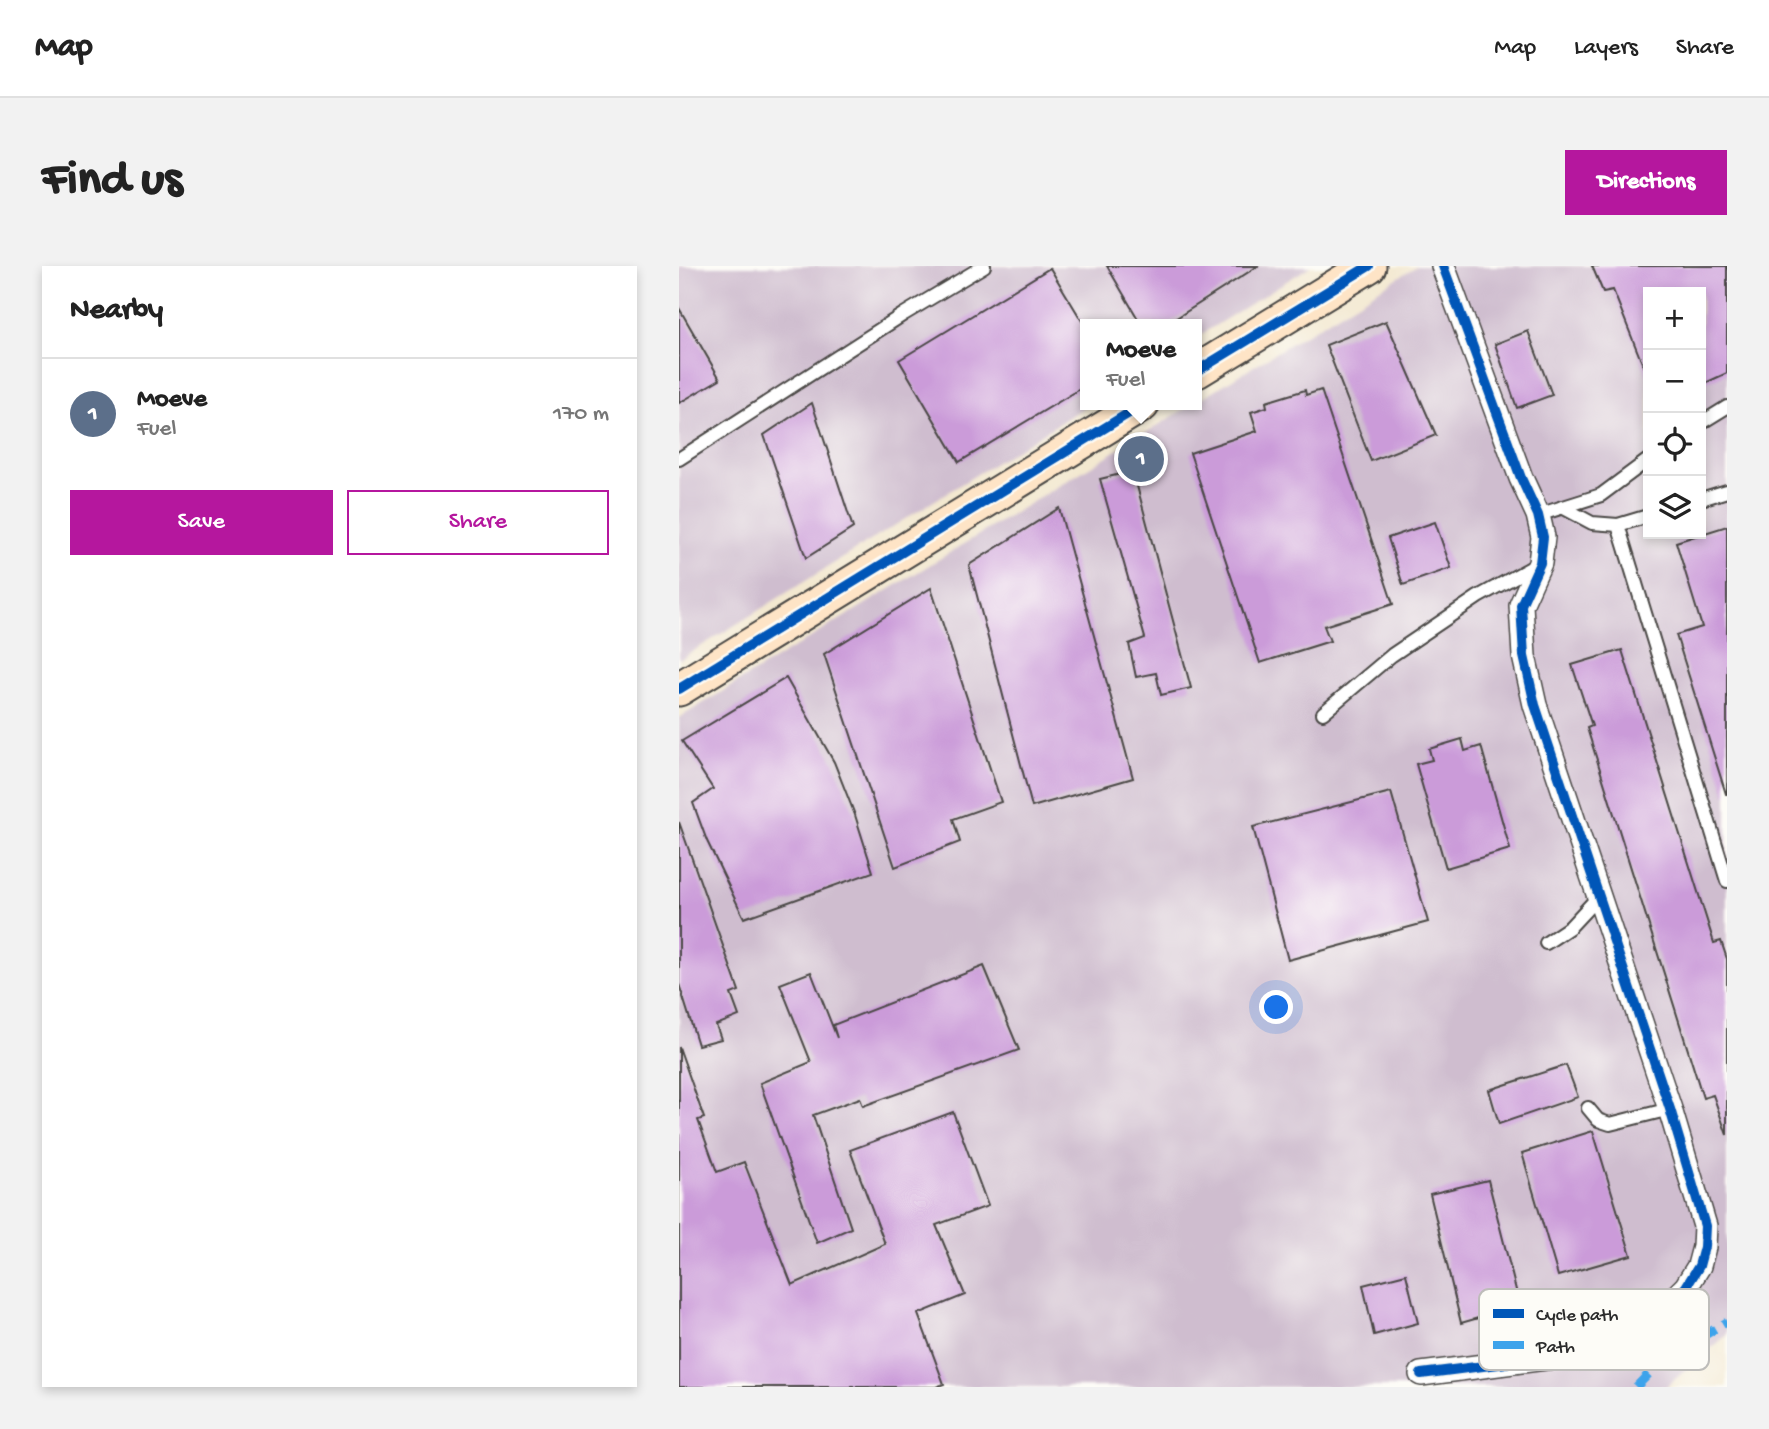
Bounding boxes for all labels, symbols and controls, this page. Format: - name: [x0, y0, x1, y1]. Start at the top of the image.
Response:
- text: Map: [35, 29, 92, 67]
- text: Map: [1494, 34, 1536, 63]
- text: Layers: [1574, 34, 1638, 63]
- text: Share: [1676, 34, 1734, 63]
- button: Directions: [1565, 150, 1727, 215]
- text: Find us: [42, 153, 182, 211]
- map controls: [1643, 287, 1706, 539]
- button: +: [1643, 287, 1706, 350]
- text: Nearby: [70, 294, 163, 329]
- popup: [1080, 319, 1202, 410]
- text: Moeve: [1106, 336, 1176, 367]
- button: −: [1643, 350, 1706, 413]
- text: Fuel: [1106, 367, 1146, 394]
- text: Moeve: [137, 385, 207, 416]
- text: 1: [88, 401, 98, 428]
- text: 170 m: [553, 401, 609, 428]
- button: locate: [1643, 413, 1706, 476]
- text: Fuel: [137, 416, 177, 443]
- pin: 1: [1118, 433, 1164, 485]
- button: layers: [1643, 476, 1706, 539]
- button: Save: [70, 490, 333, 555]
- button: Share: [347, 490, 609, 555]
- your location: [1259, 990, 1293, 1024]
- legend: [1479, 1289, 1709, 1370]
- text: Cycle path: [1536, 1305, 1618, 1328]
- text: Path: [1535, 1337, 1575, 1360]

